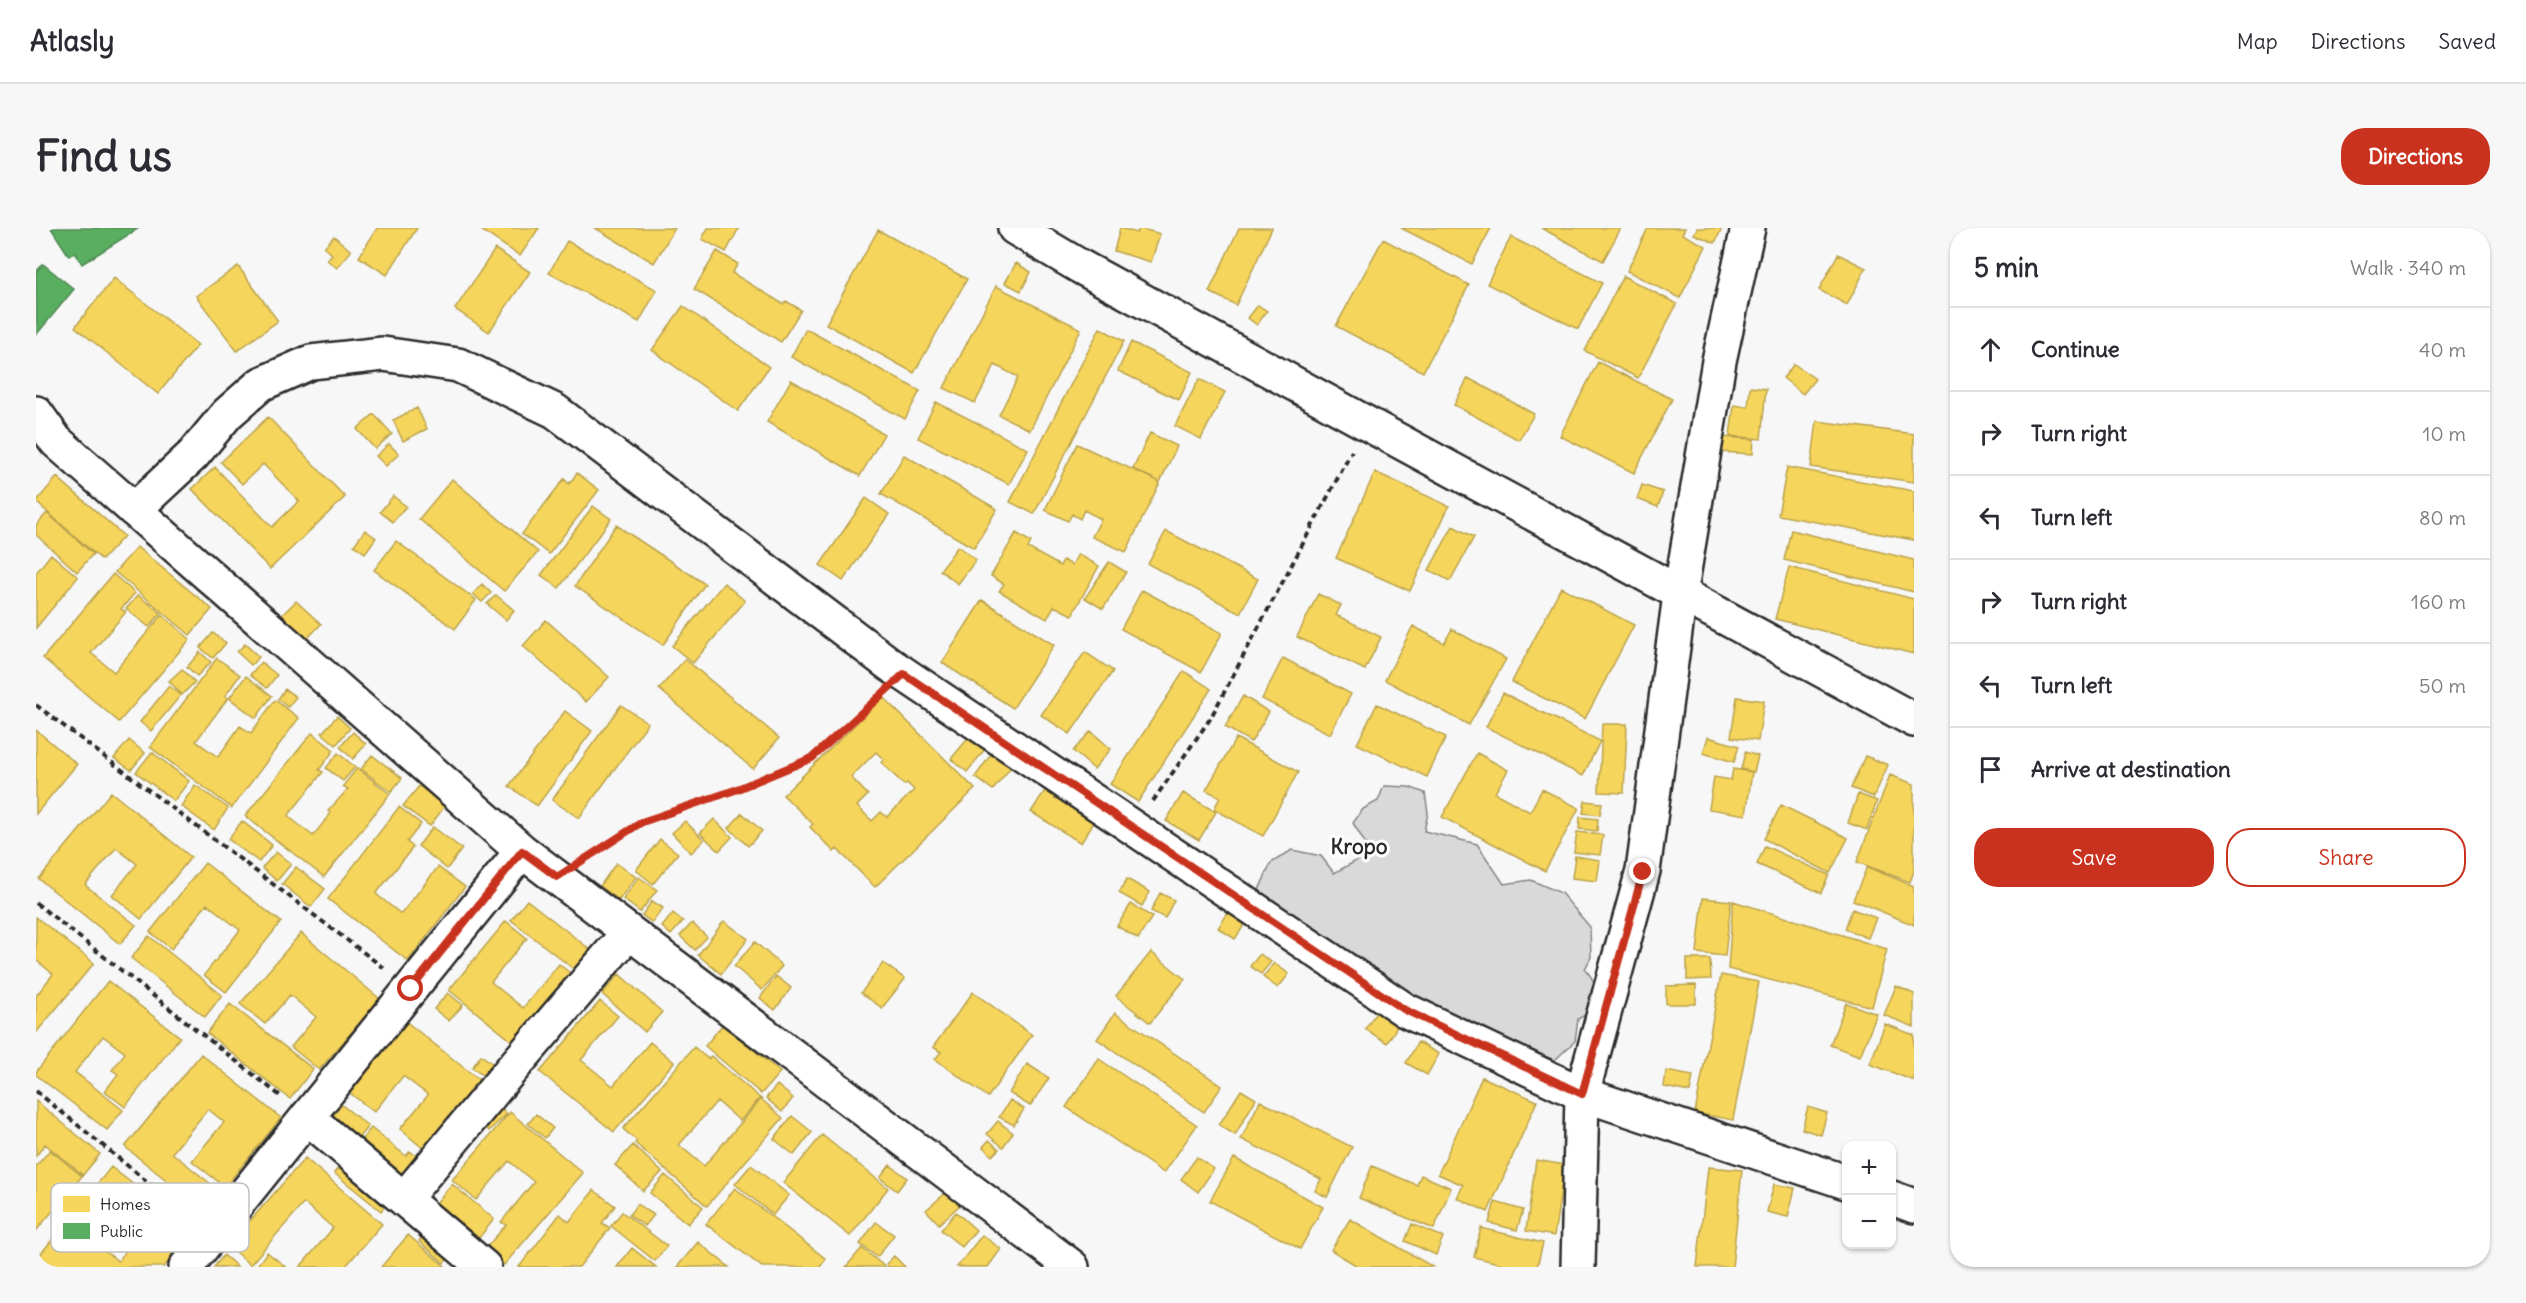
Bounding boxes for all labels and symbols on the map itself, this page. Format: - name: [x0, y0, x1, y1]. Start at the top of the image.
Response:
- district label: Kropo: [1331, 833, 1388, 860]
- route end: [1629, 858, 1655, 884]
- route start: [397, 975, 423, 1001]
- legend: [51, 1183, 249, 1252]
- text: Homes: [100, 1194, 150, 1214]
- text: Public: [100, 1221, 143, 1241]

